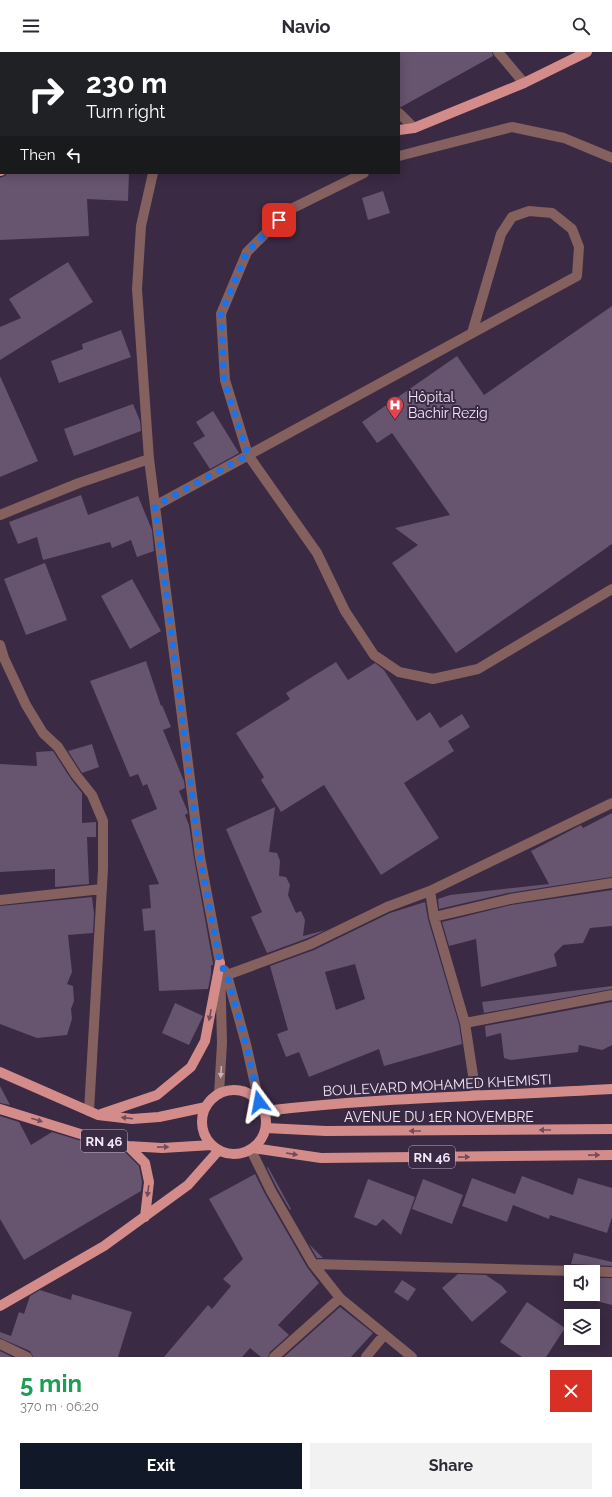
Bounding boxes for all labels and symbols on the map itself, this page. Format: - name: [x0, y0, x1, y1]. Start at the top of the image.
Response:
- pin: [262, 203, 296, 237]
- place label: Hôpital Bachir Rezig: [408, 389, 488, 421]
- hospital icon: Hôpital Bachir Rezig: [385, 395, 405, 420]
- one-way arrow: [206, 1009, 212, 1021]
- one-way arrow: [217, 1066, 224, 1078]
- street label: BOULEVARD MOHAMED KHEMISTI: [322, 1071, 552, 1099]
- position arrow: [238, 1081, 280, 1123]
- street label: AVENUE DU 1ER NOVEMBRE: [344, 1109, 534, 1125]
- one-way arrow: [121, 1115, 133, 1122]
- one-way arrow: [31, 1118, 43, 1124]
- one-way arrow: [538, 1127, 551, 1133]
- one-way arrow: [408, 1128, 421, 1134]
- road number: RN 46: [81, 1130, 127, 1152]
- one-way arrow: [157, 1144, 170, 1150]
- road number: RN 46: [409, 1146, 455, 1168]
- one-way arrow: [286, 1151, 298, 1157]
- one-way arrow: [588, 1152, 601, 1158]
- one-way arrow: [458, 1154, 471, 1160]
- one-way arrow: [145, 1185, 151, 1197]

